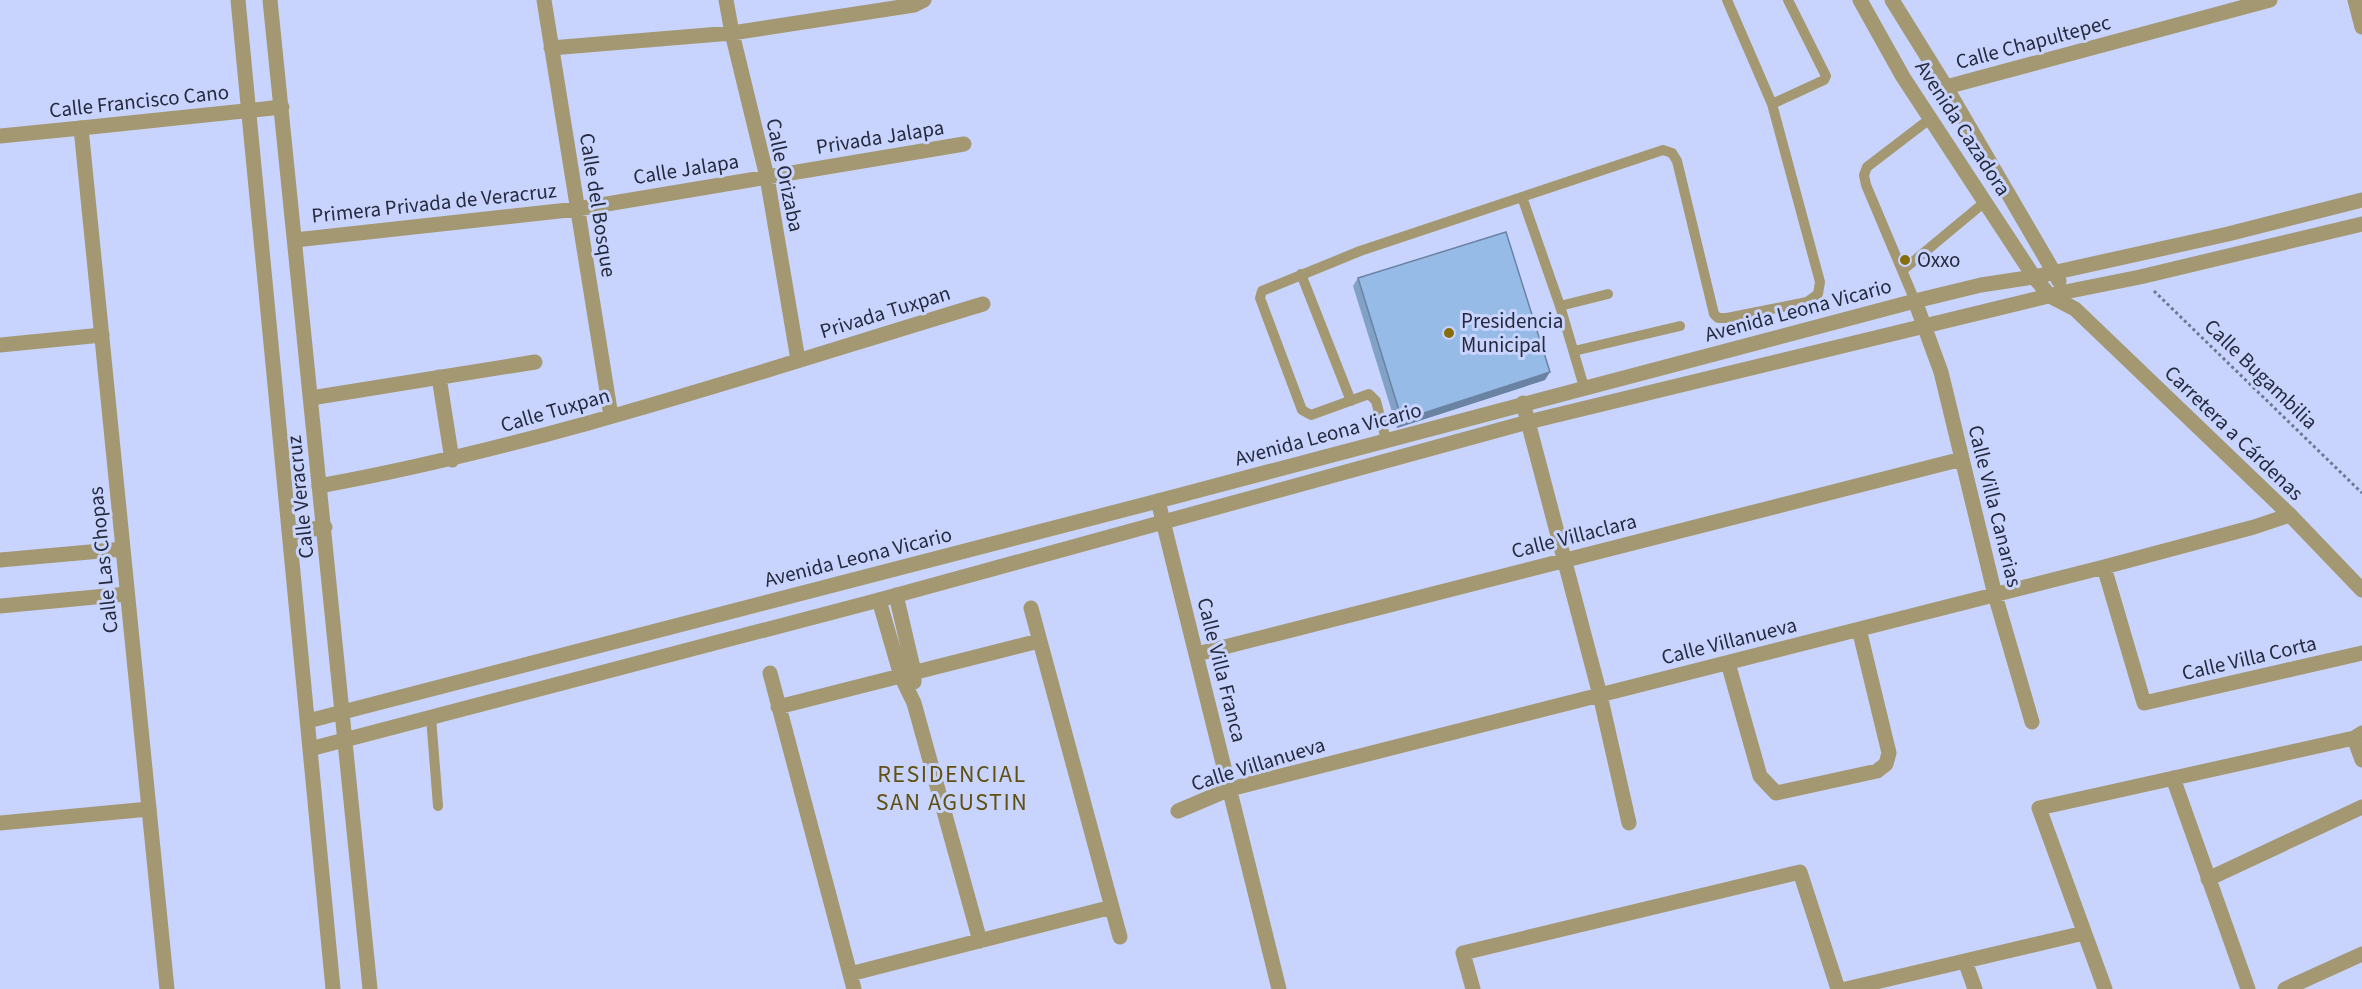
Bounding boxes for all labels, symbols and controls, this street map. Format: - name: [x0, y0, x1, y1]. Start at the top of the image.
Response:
- street label: Calle Chapultepec: [1952, 7, 2114, 77]
- street label: Avenida Cazadora: [1908, 54, 2018, 202]
- street label: Calle Francisco Cano: [48, 77, 230, 125]
- street label: Privada Jalapa: [814, 112, 946, 162]
- street label: Calle Orizaba: [758, 116, 812, 234]
- street label: Calle del Bosque: [572, 131, 624, 279]
- street label: Calle Jalapa: [631, 146, 741, 192]
- street label: Primera Privada de Veracruz: [310, 175, 558, 231]
- place label: Oxxo: [1917, 245, 1960, 275]
- marker: Oxxo: [1898, 253, 1912, 267]
- street label: Avenida Leona Vicario: [1701, 271, 1895, 349]
- street label: Privada Tuxpan: [816, 278, 954, 346]
- place label: Presidencia Municipal: [1461, 306, 1563, 360]
- street label: Calle Bugambilia: [2197, 312, 2325, 436]
- marker: Presidencia Municipal: [1442, 326, 1456, 340]
- street label: Carretera a Cárdenas: [2158, 359, 2310, 508]
- street label: Calle Tuxpan: [497, 380, 613, 440]
- street label: Avenida Leona Vicario: [1231, 395, 1425, 473]
- street label: Calle Villa Canarias: [1960, 422, 2030, 590]
- street label: Calle Veracruz: [279, 434, 321, 560]
- street label: Calle Las Chopas: [80, 485, 126, 635]
- street label: Calle Villaclara: [1508, 506, 1640, 566]
- street label: Avenida Leona Vicario: [761, 519, 955, 595]
- street label: Calle Villa Franca: [1190, 595, 1254, 745]
- street label: Calle Villanueva: [1658, 610, 1800, 672]
- street label: Calle Villa Corta: [2179, 628, 2319, 688]
- street label: Calle Villanueva: [1187, 729, 1329, 799]
- district label: RESIDENCIAL SAN AGUSTIN: [876, 757, 1028, 820]

